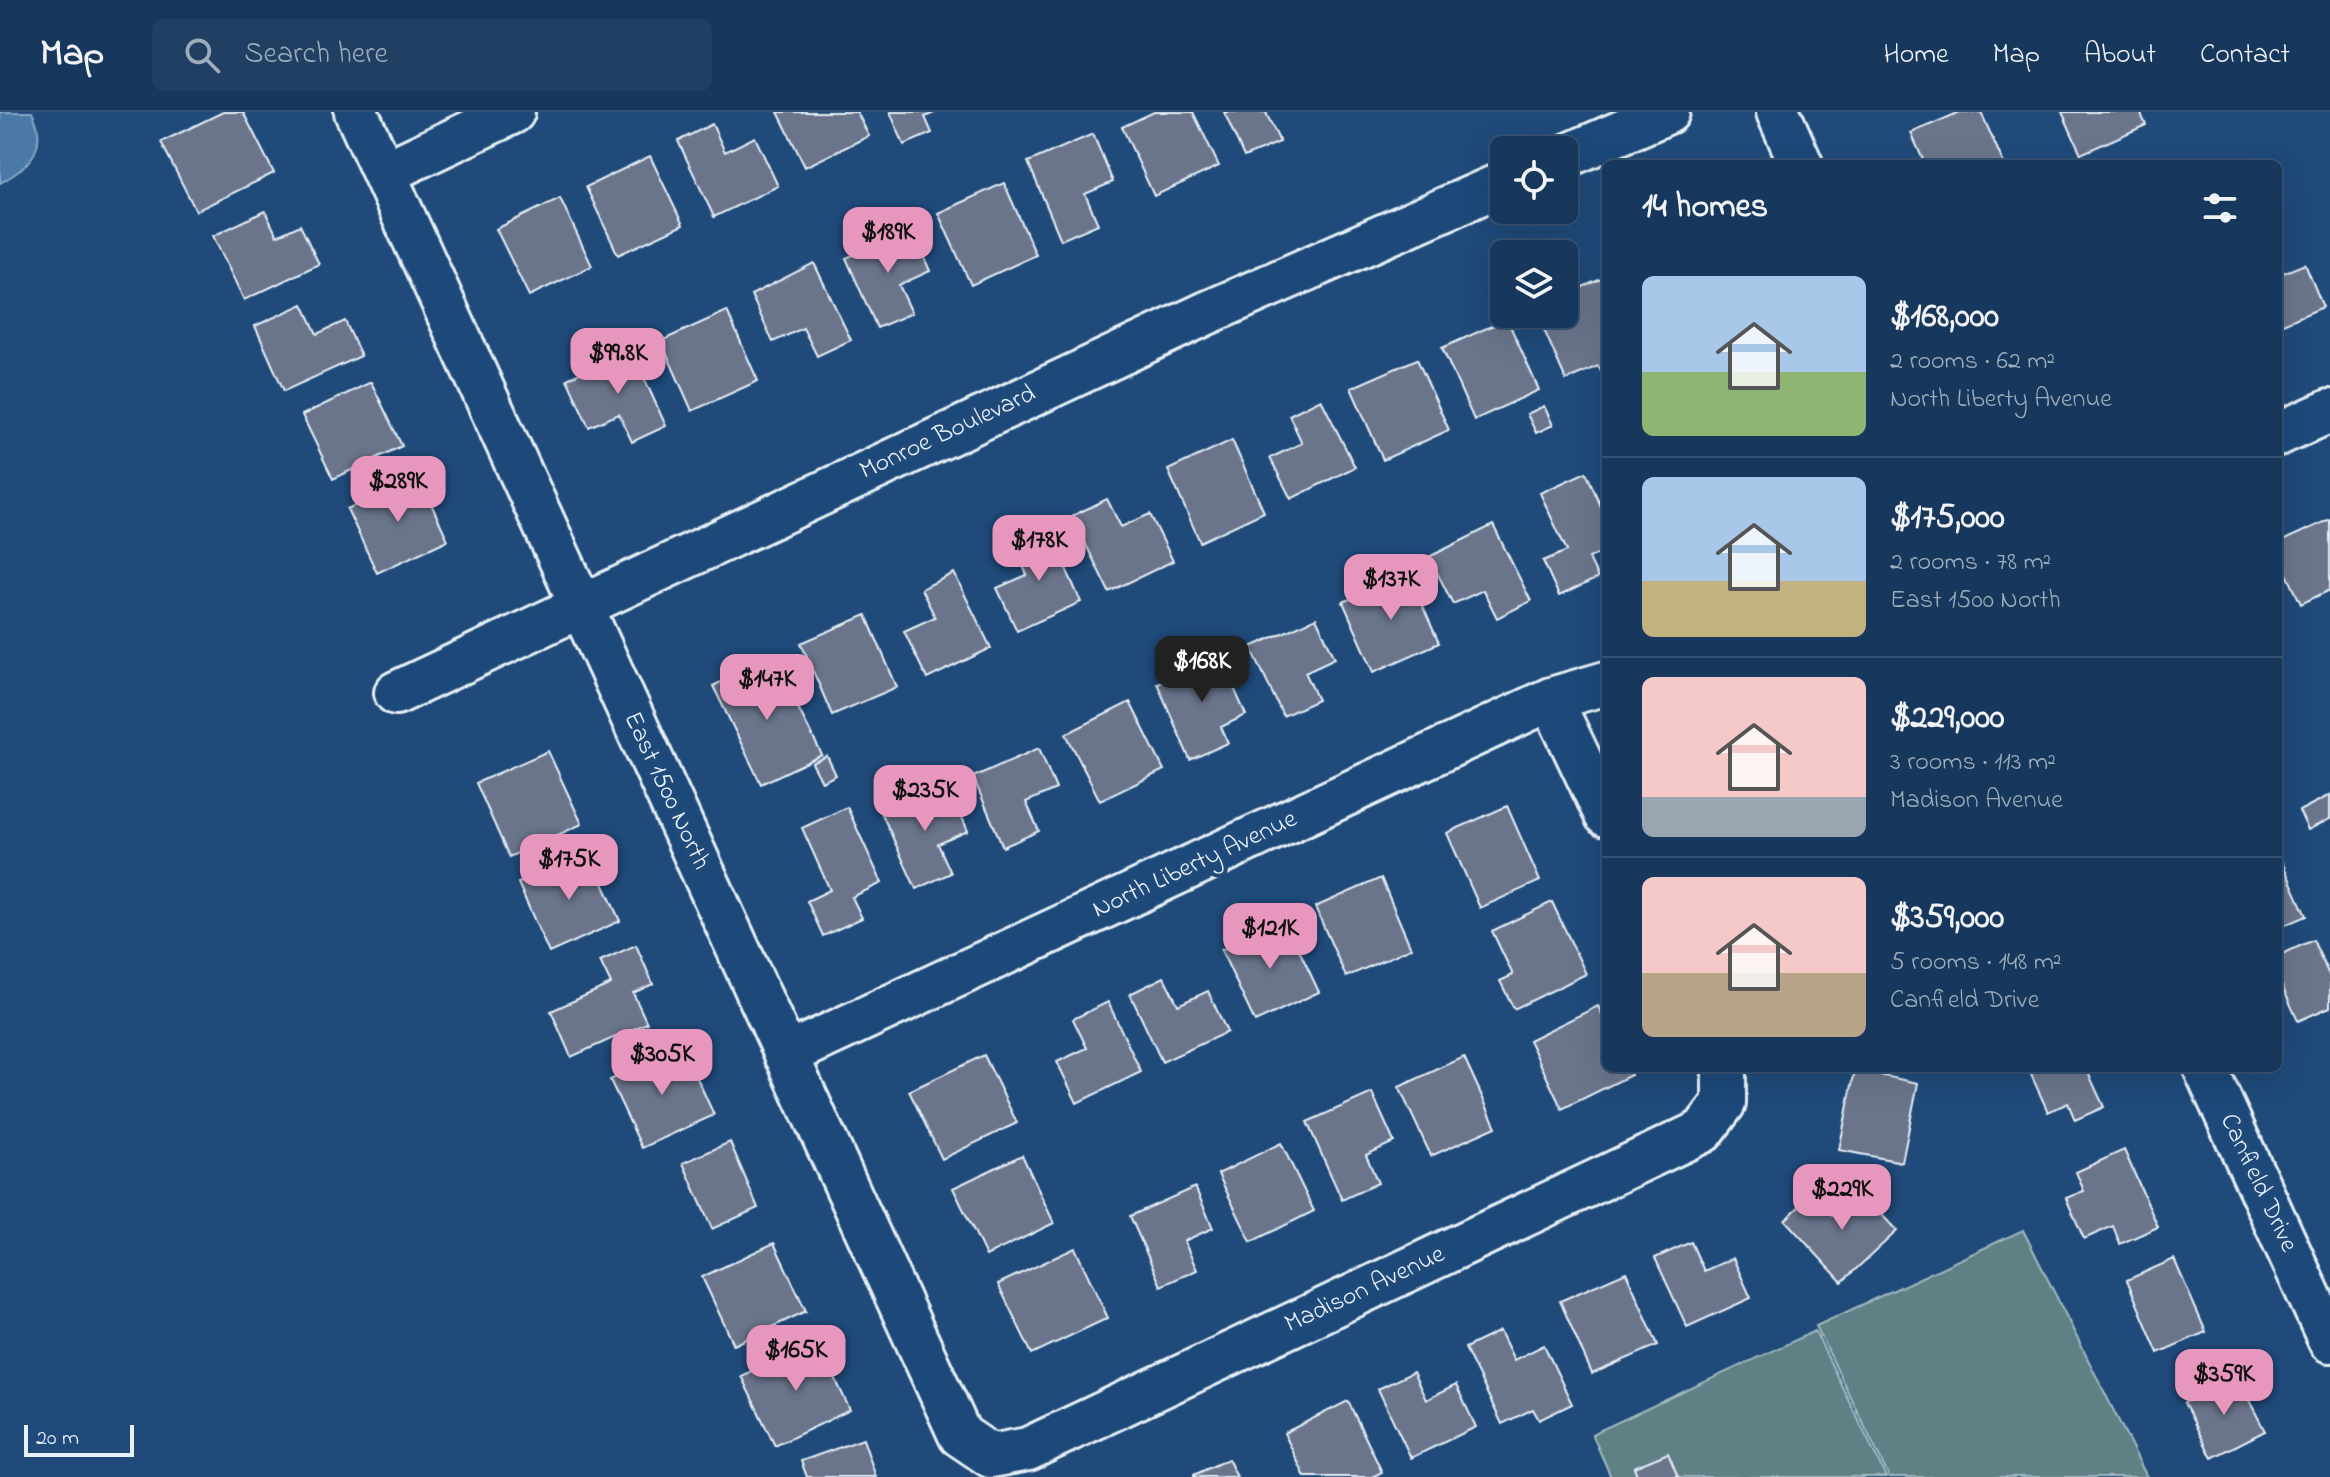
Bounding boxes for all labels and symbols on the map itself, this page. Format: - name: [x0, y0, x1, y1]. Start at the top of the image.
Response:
- pin: $189K: [832, 207, 944, 275]
- pin: $99.8K: [553, 328, 683, 396]
- street label: Monroe Boulevard: [854, 375, 1043, 490]
- pin: $289K: [342, 456, 454, 524]
- pin: $178K: [983, 515, 1095, 583]
- pin: $137K: [1335, 554, 1447, 622]
- pin: $168K: [1146, 636, 1258, 704]
- pin: $147K: [711, 654, 823, 722]
- street label: East 1500 North: [613, 706, 719, 876]
- pin: $235K: [869, 765, 981, 833]
- street label: North Liberty Avenue: [1086, 801, 1304, 929]
- pin: $175K: [513, 834, 625, 902]
- pin: $121K: [1214, 903, 1326, 971]
- pin: $305K: [606, 1029, 718, 1097]
- street label: Canfield Drive: [2209, 1107, 2307, 1259]
- pin: $229K: [1786, 1164, 1898, 1232]
- street label: Madison Avenue: [1279, 1236, 1452, 1344]
- pin: $165K: [740, 1325, 852, 1393]
- pin: $359K: [2168, 1349, 2280, 1417]
- scale bar: [24, 1421, 134, 1457]

